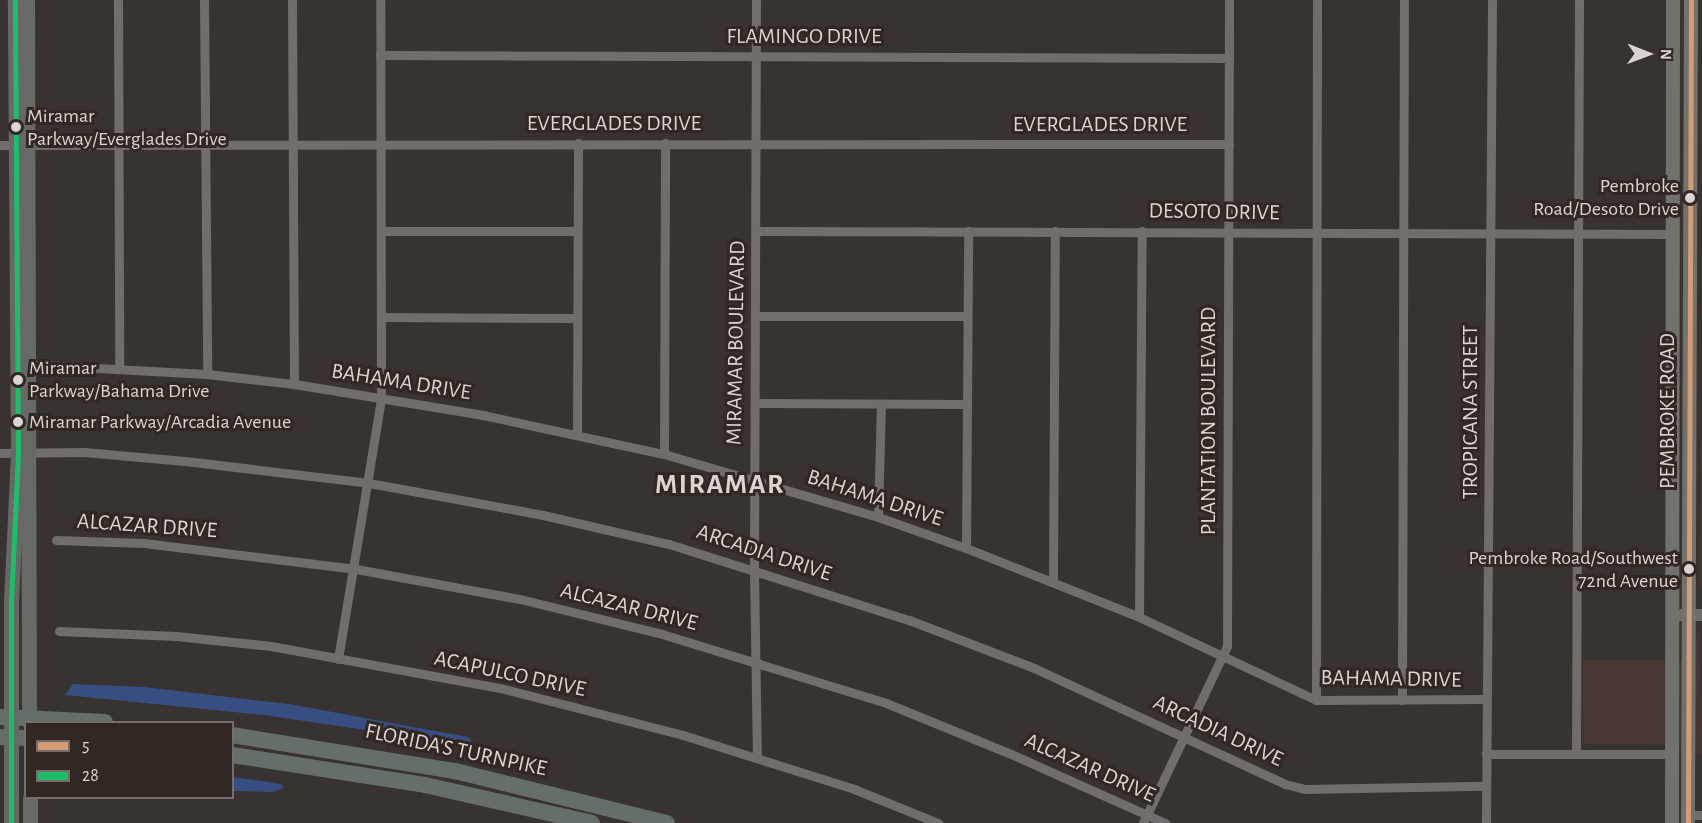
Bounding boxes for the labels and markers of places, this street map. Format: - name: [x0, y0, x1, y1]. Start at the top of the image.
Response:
- place label: Miramar Parkway/Everglades Drive: [27, 104, 227, 151]
- marker: Miramar Parkway/Everglades Drive: [10, 121, 22, 133]
- place label: Pembroke Road/Desoto Drive: [1533, 174, 1679, 221]
- marker: Pembroke Road/Desoto Drive: [1684, 192, 1696, 204]
- place label: Miramar Parkway/Bahama Drive: [29, 356, 209, 403]
- marker: Miramar Parkway/Bahama Drive: [12, 374, 24, 386]
- place label: Miramar Parkway/Arcadia Avenue: [29, 410, 291, 434]
- marker: Miramar Parkway/Arcadia Avenue: [12, 416, 24, 428]
- place label: Pembroke Road/Southwest 72nd Avenue: [1468, 546, 1678, 593]
- marker: Pembroke Road/Southwest 72nd Avenue: [1683, 563, 1695, 575]

